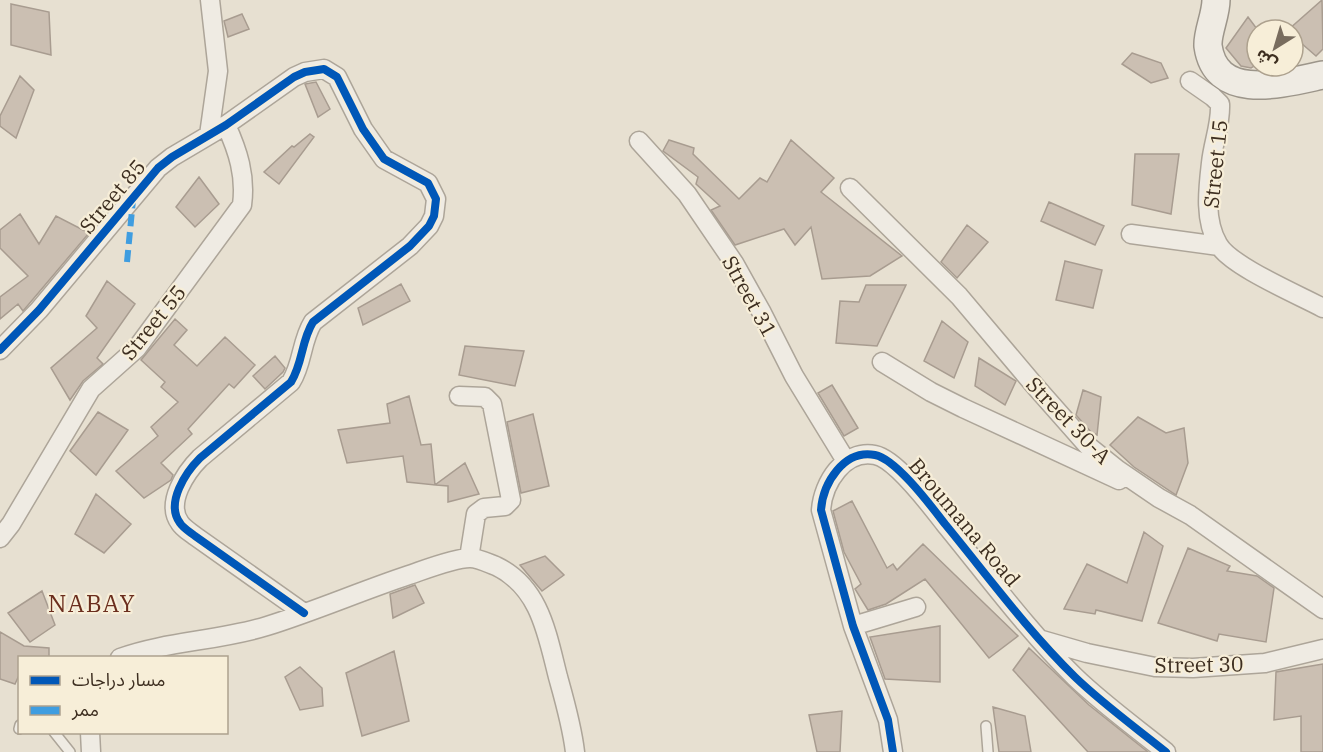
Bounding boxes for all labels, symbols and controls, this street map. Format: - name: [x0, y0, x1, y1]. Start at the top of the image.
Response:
- north arrow: [1245, 18, 1305, 78]
- text: ش: [1251, 45, 1281, 75]
- street label: Street 15: [1196, 118, 1234, 210]
- street label: Street 85: [73, 153, 151, 239]
- street label: Street 31: [716, 250, 784, 342]
- street label: Street 55: [114, 279, 192, 365]
- street label: Street 30-A: [1020, 370, 1118, 470]
- street label: Broumana Road: [903, 452, 1027, 592]
- district label: NABAY: [48, 587, 136, 619]
- street label: Street 30: [1154, 649, 1244, 679]
- legend: [18, 656, 228, 734]
- text: مسار دراجات: [72, 668, 166, 691]
- text: ممر: [71, 698, 99, 721]

